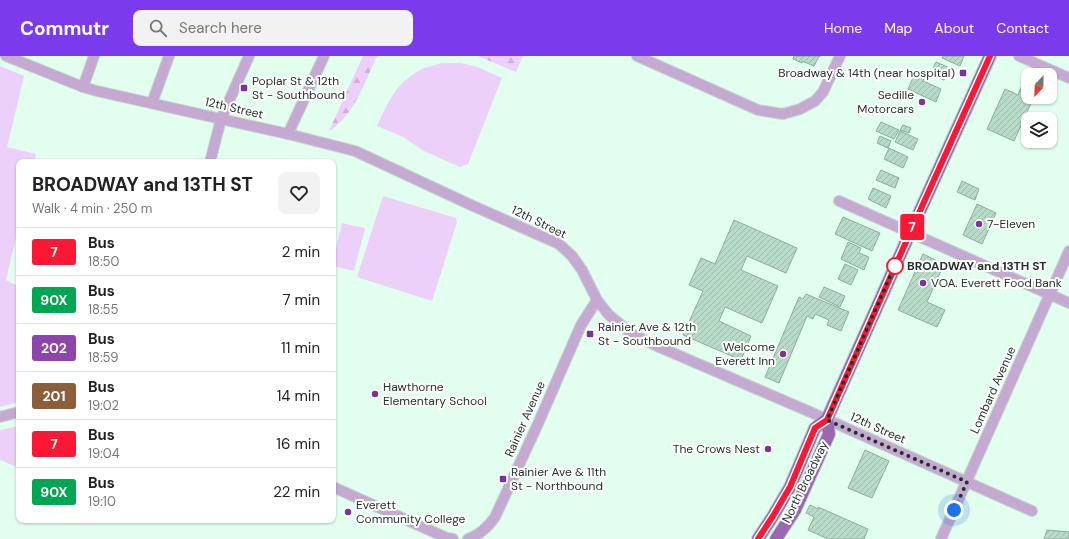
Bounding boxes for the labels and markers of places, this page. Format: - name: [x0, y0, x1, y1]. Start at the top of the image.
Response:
- place label: Broadway & 14th (near hospital): [778, 65, 955, 81]
- marker: Broadway & 14th (near hospital): [958, 68, 968, 78]
- place label: Poplar St & 12th St - Southbound: [252, 73, 345, 103]
- marker: Poplar St & 12th St - Southbound: [239, 83, 249, 93]
- place label: Sedille Motorcars: [857, 87, 914, 117]
- marker: Sedille Motorcars: [917, 97, 927, 107]
- place label: 7-Eleven: [987, 216, 1035, 232]
- marker: 7-Eleven: [974, 219, 984, 229]
- marker: BROADWAY and 13TH ST: [886, 257, 904, 275]
- place label: BROADWAY and 13TH ST: [907, 258, 1047, 274]
- place label: VOA. Everett Food Bank: [931, 275, 1062, 291]
- marker: VOA. Everett Food Bank: [918, 278, 928, 288]
- place label: Rainier Ave & 12th St - Southbound: [598, 319, 696, 349]
- marker: Rainier Ave & 12th St - Southbound: [585, 329, 595, 339]
- place label: Welcome Everett Inn: [715, 339, 775, 369]
- marker: Welcome Everett Inn: [778, 349, 788, 359]
- place label: Hawthorne Elementary School: [383, 379, 487, 409]
- marker: Hawthorne Elementary School: [370, 389, 380, 399]
- place label: The Crows Nest: [673, 441, 760, 457]
- marker: The Crows Nest: [763, 444, 773, 454]
- place label: Rainier Ave & 11th St - Northbound: [511, 464, 606, 494]
- marker: Rainier Ave & 11th St - Northbound: [498, 474, 508, 484]
- place label: Everett Community College: [356, 497, 466, 527]
- marker: Everett Community College: [343, 507, 353, 517]

